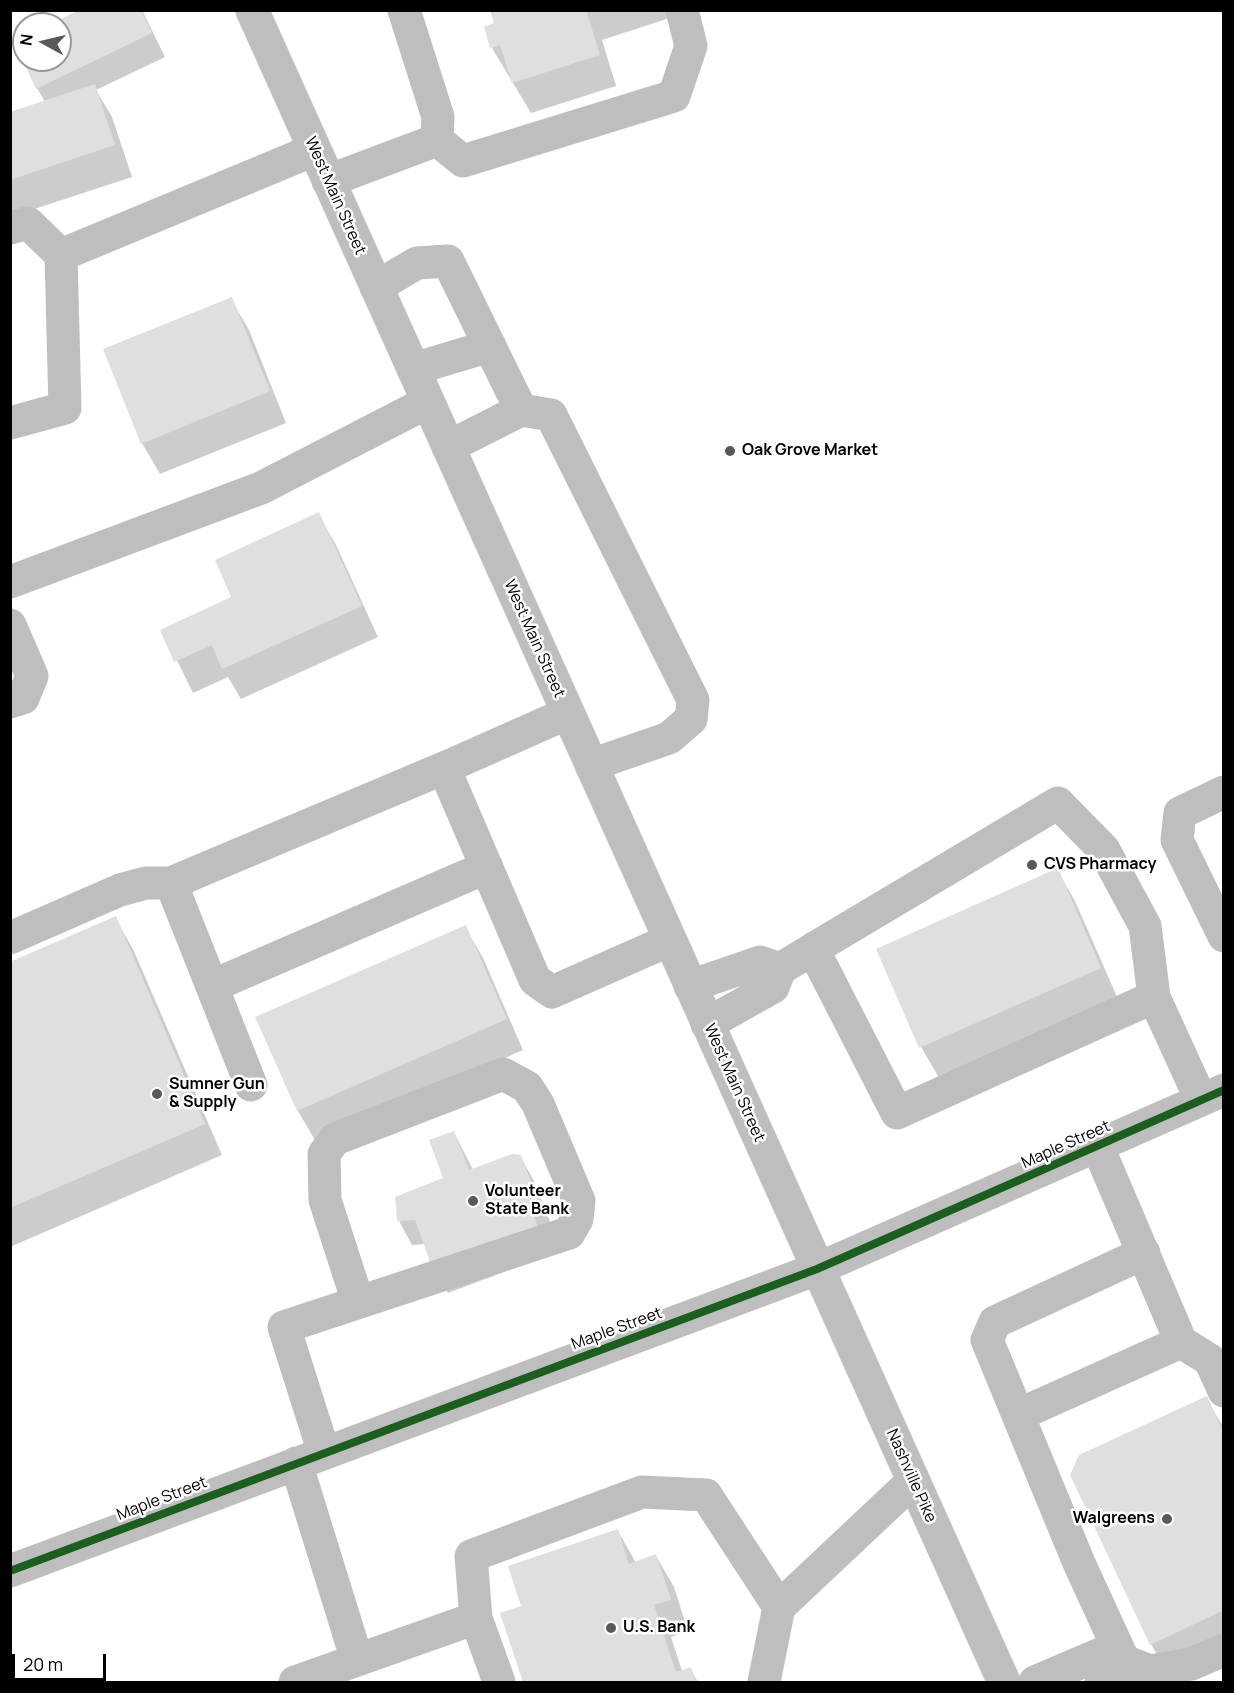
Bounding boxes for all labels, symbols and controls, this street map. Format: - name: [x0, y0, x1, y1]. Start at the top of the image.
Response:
- north arrow: [12, 12, 72, 72]
- text: N: [14, 33, 38, 47]
- street label: West Main Street: [300, 134, 370, 258]
- place label: Oak Grove Market: [742, 441, 878, 461]
- marker: Oak Grove Market: [723, 444, 737, 458]
- street label: West Main Street: [499, 577, 569, 701]
- place label: CVS Pharmacy: [1044, 855, 1156, 875]
- marker: CVS Pharmacy: [1025, 858, 1039, 872]
- street label: West Main Street: [699, 1021, 769, 1145]
- place label: Sumner Gun & Supply: [169, 1075, 265, 1113]
- marker: Sumner Gun & Supply: [150, 1087, 164, 1101]
- street label: Maple Street: [1019, 1117, 1113, 1173]
- place label: Volunteer State Bank: [485, 1182, 569, 1220]
- marker: Volunteer State Bank: [466, 1194, 480, 1208]
- street label: Maple Street: [569, 1304, 665, 1354]
- street label: Nashville Pike: [882, 1426, 940, 1526]
- street label: Maple Street: [114, 1473, 210, 1525]
- place label: Walgreens: [1073, 1509, 1155, 1529]
- marker: Walgreens: [1160, 1512, 1174, 1526]
- place label: U.S. Bank: [623, 1618, 695, 1638]
- marker: U.S. Bank: [604, 1621, 618, 1635]
- scale bar: [15, 1642, 110, 1680]
- text: 20 m: [23, 1652, 63, 1676]

